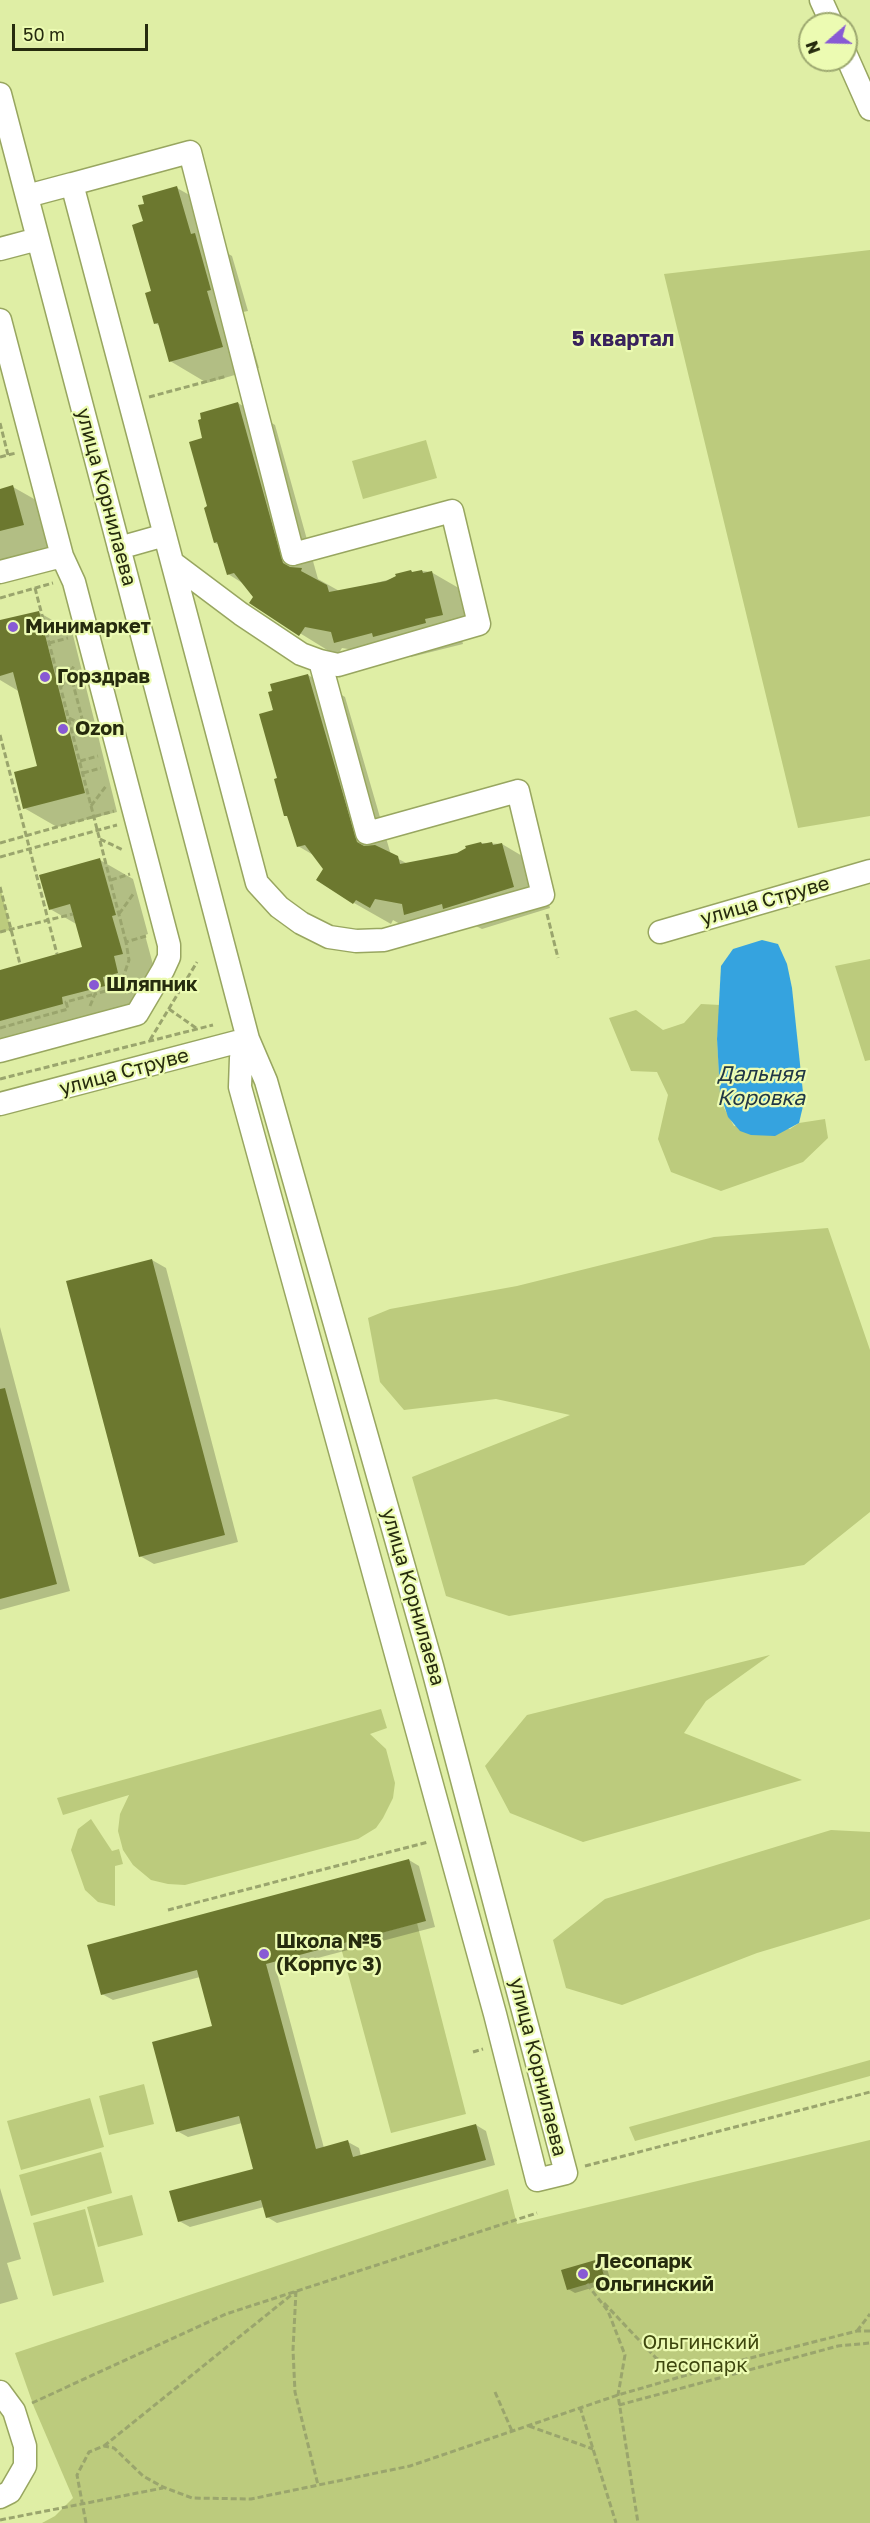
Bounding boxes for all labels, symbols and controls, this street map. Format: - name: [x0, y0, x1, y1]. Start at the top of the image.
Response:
- scale bar: [15, 12, 152, 50]
- north arrow: [798, 12, 858, 72]
- text: 50 m: [23, 23, 65, 45]
- text: N: [801, 38, 824, 57]
- district label: 5 квартал: [572, 326, 674, 352]
- street label: улица Корнилаева: [71, 405, 141, 589]
- place label: Минимаркет: [25, 615, 151, 639]
- marker: Минимаркет: [6, 620, 20, 634]
- place label: Горздрав: [57, 665, 150, 689]
- marker: Горздрав: [38, 670, 52, 684]
- place label: Ozon: [75, 717, 124, 741]
- marker: Ozon: [56, 722, 70, 736]
- street label: улица Струве: [698, 871, 832, 931]
- place label: Шляпник: [106, 973, 198, 997]
- marker: Шляпник: [87, 978, 101, 992]
- street label: улица Струве: [57, 1043, 191, 1101]
- water label: Дальняя Коровка: [717, 1061, 805, 1111]
- street label: улица Корнилаева: [376, 1506, 450, 1688]
- place label: Школа №5 (Корпус 3): [276, 1930, 382, 1977]
- marker: Школа №5 (Корпус 3): [257, 1947, 271, 1961]
- street label: улица Корнилаева: [504, 1975, 572, 2159]
- place label: Лесопарк Ольгинский: [595, 2250, 714, 2297]
- marker: Лесопарк Ольгинский: [576, 2267, 590, 2281]
- park label: Ольгинский лесопарк: [643, 2331, 759, 2378]

